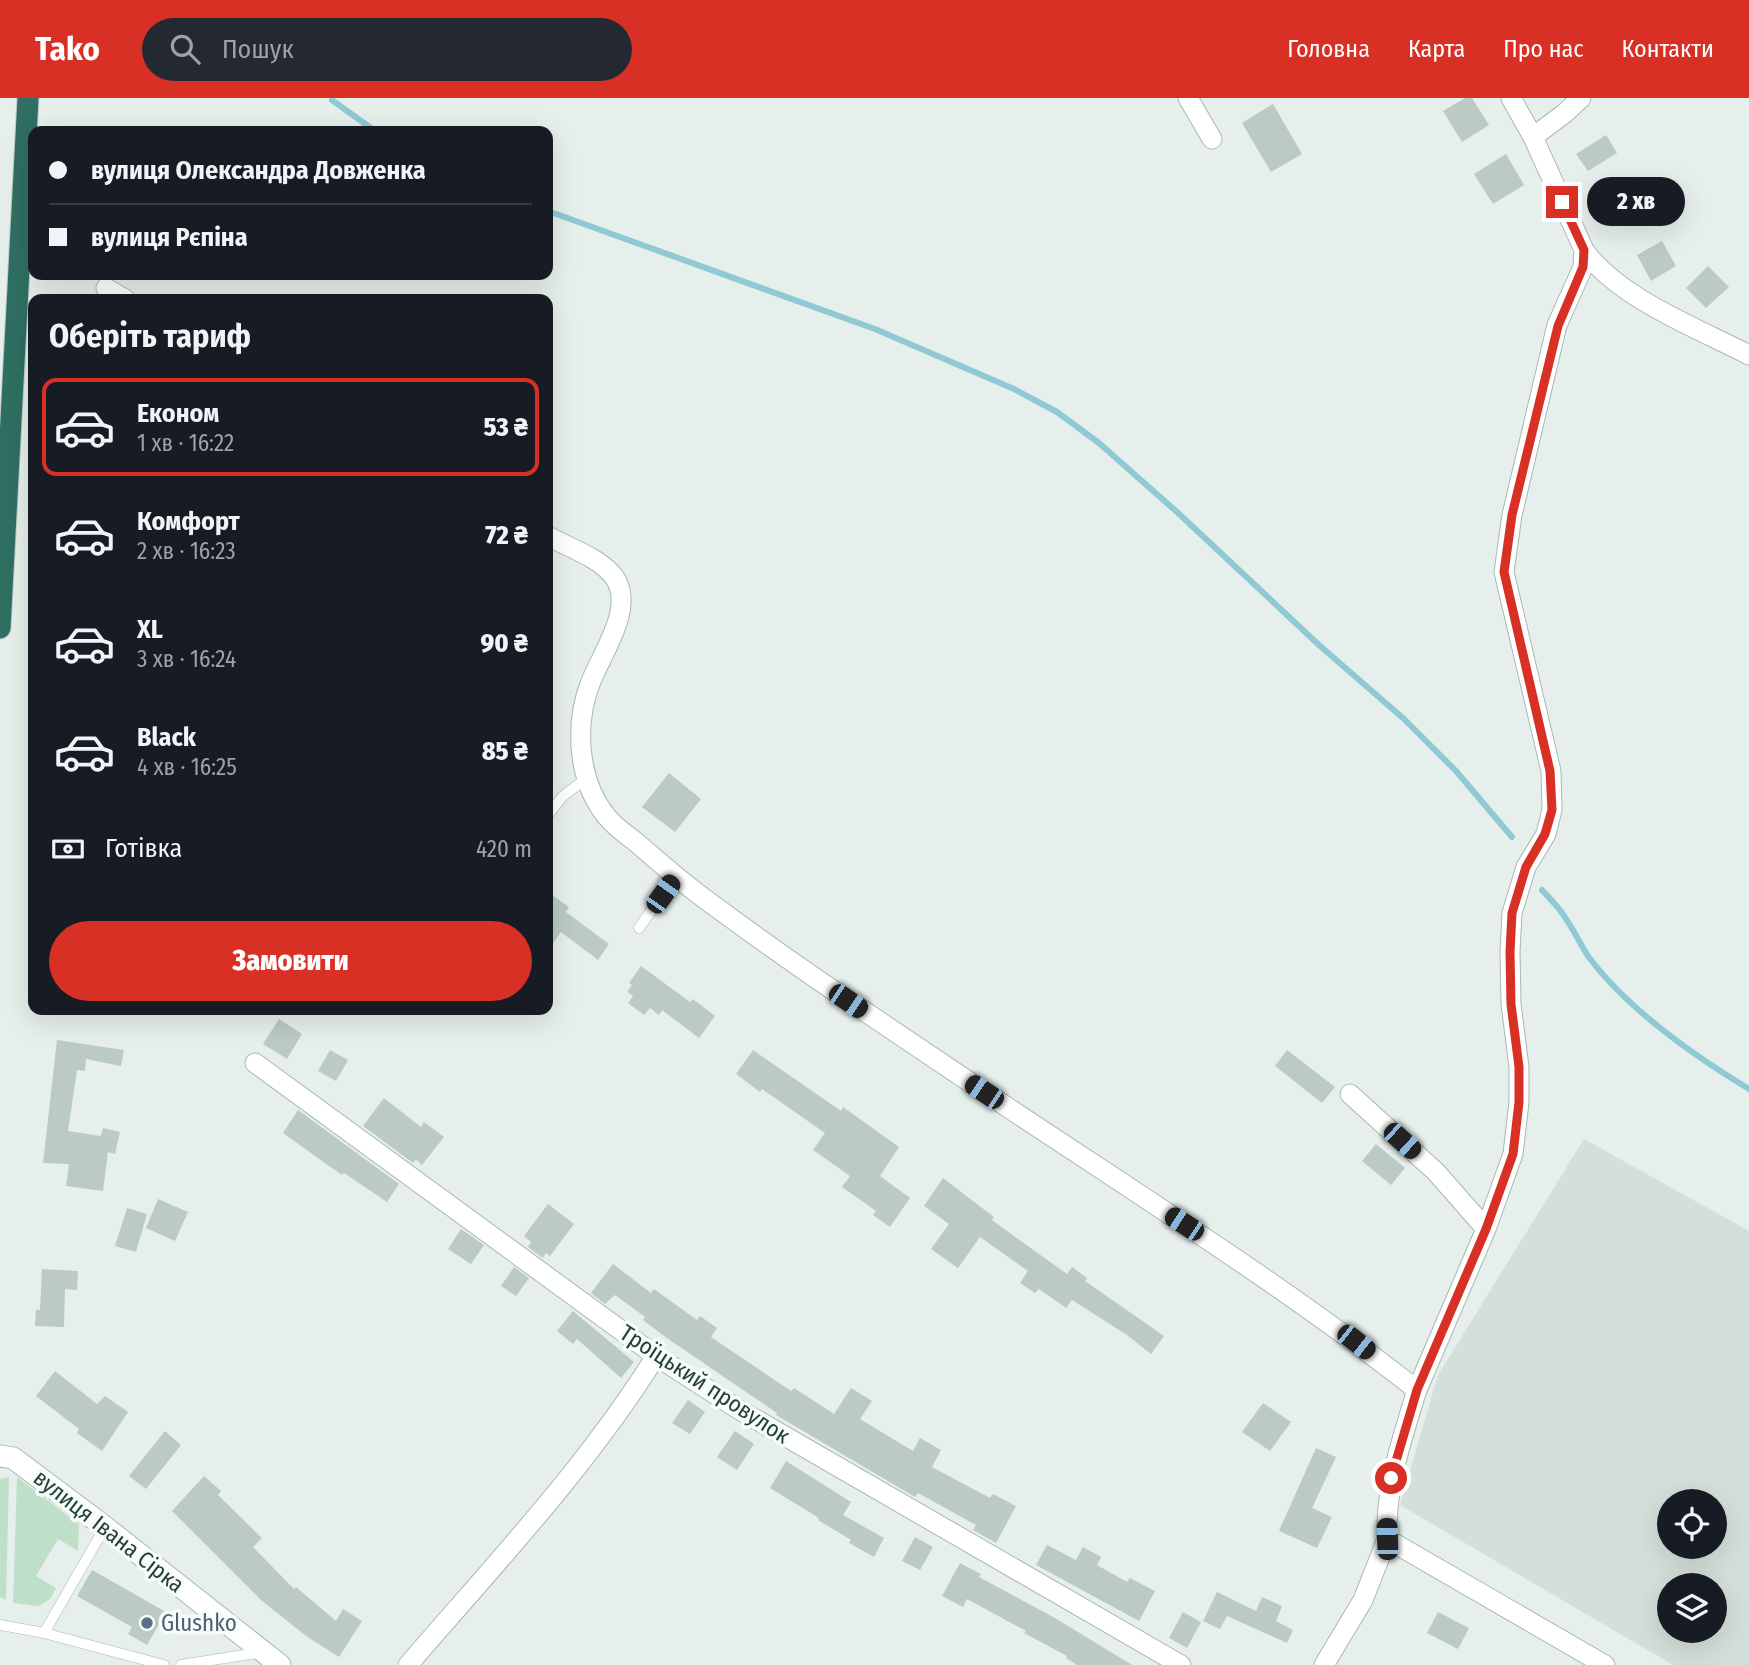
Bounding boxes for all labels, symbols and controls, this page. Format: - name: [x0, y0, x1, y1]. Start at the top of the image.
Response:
- search box: [142, 18, 632, 81]
- text: Tako: [35, 29, 100, 69]
- icon: search: [166, 30, 204, 68]
- text: Пошук: [222, 34, 294, 65]
- text: Головна: [1287, 35, 1370, 63]
- text: Карта: [1408, 35, 1465, 63]
- text: Про нас: [1503, 35, 1584, 63]
- text: Контакти: [1622, 35, 1714, 63]
- text: вулиця Олександра Довженка: [91, 155, 426, 186]
- callout: 2 хв: [1586, 178, 1684, 226]
- route end: [1546, 186, 1578, 218]
- text: 2 хв: [1617, 187, 1655, 215]
- text: вулиця Рєпіна: [91, 222, 248, 253]
- text: Оберіть тариф: [49, 317, 251, 355]
- icon: car: [53, 396, 116, 459]
- text: Економ: [137, 398, 219, 429]
- text: 53 ₴: [483, 412, 528, 443]
- text: 1 хв · 16:22: [137, 429, 234, 457]
- icon: car: [53, 504, 116, 567]
- text: Комфорт: [137, 506, 240, 537]
- text: 72 ₴: [485, 520, 528, 551]
- text: 2 хв · 16:23: [137, 537, 236, 565]
- icon: car: [53, 612, 116, 675]
- text: XL: [137, 614, 163, 645]
- text: 90 ₴: [481, 628, 528, 659]
- text: 3 хв · 16:24: [137, 645, 236, 673]
- icon: car: [53, 720, 116, 783]
- text: Black: [137, 722, 196, 753]
- text: 85 ₴: [482, 736, 528, 767]
- text: 4 хв · 16:25: [137, 753, 237, 781]
- icon: cash: [49, 830, 87, 868]
- text: Готівка: [105, 833, 182, 864]
- text: 420 m: [476, 835, 532, 863]
- car: [643, 871, 684, 917]
- button: Замовити: [49, 921, 532, 1001]
- car: [825, 981, 872, 1021]
- car: [961, 1072, 1008, 1112]
- car: [1380, 1119, 1425, 1163]
- car: [1161, 1204, 1208, 1244]
- street label: Троїцький провулок: [615, 1319, 795, 1449]
- car: [1333, 1321, 1380, 1363]
- route start: [1375, 1462, 1407, 1494]
- street label: вулиця Івана Сірка: [28, 1464, 190, 1598]
- map controls: [1657, 1489, 1727, 1643]
- button: locate: [1657, 1489, 1727, 1559]
- car: [1376, 1518, 1399, 1560]
- button: layers: [1657, 1573, 1727, 1643]
- place label: Glushko: [161, 1609, 237, 1637]
- marker: Glushko: [139, 1615, 155, 1631]

